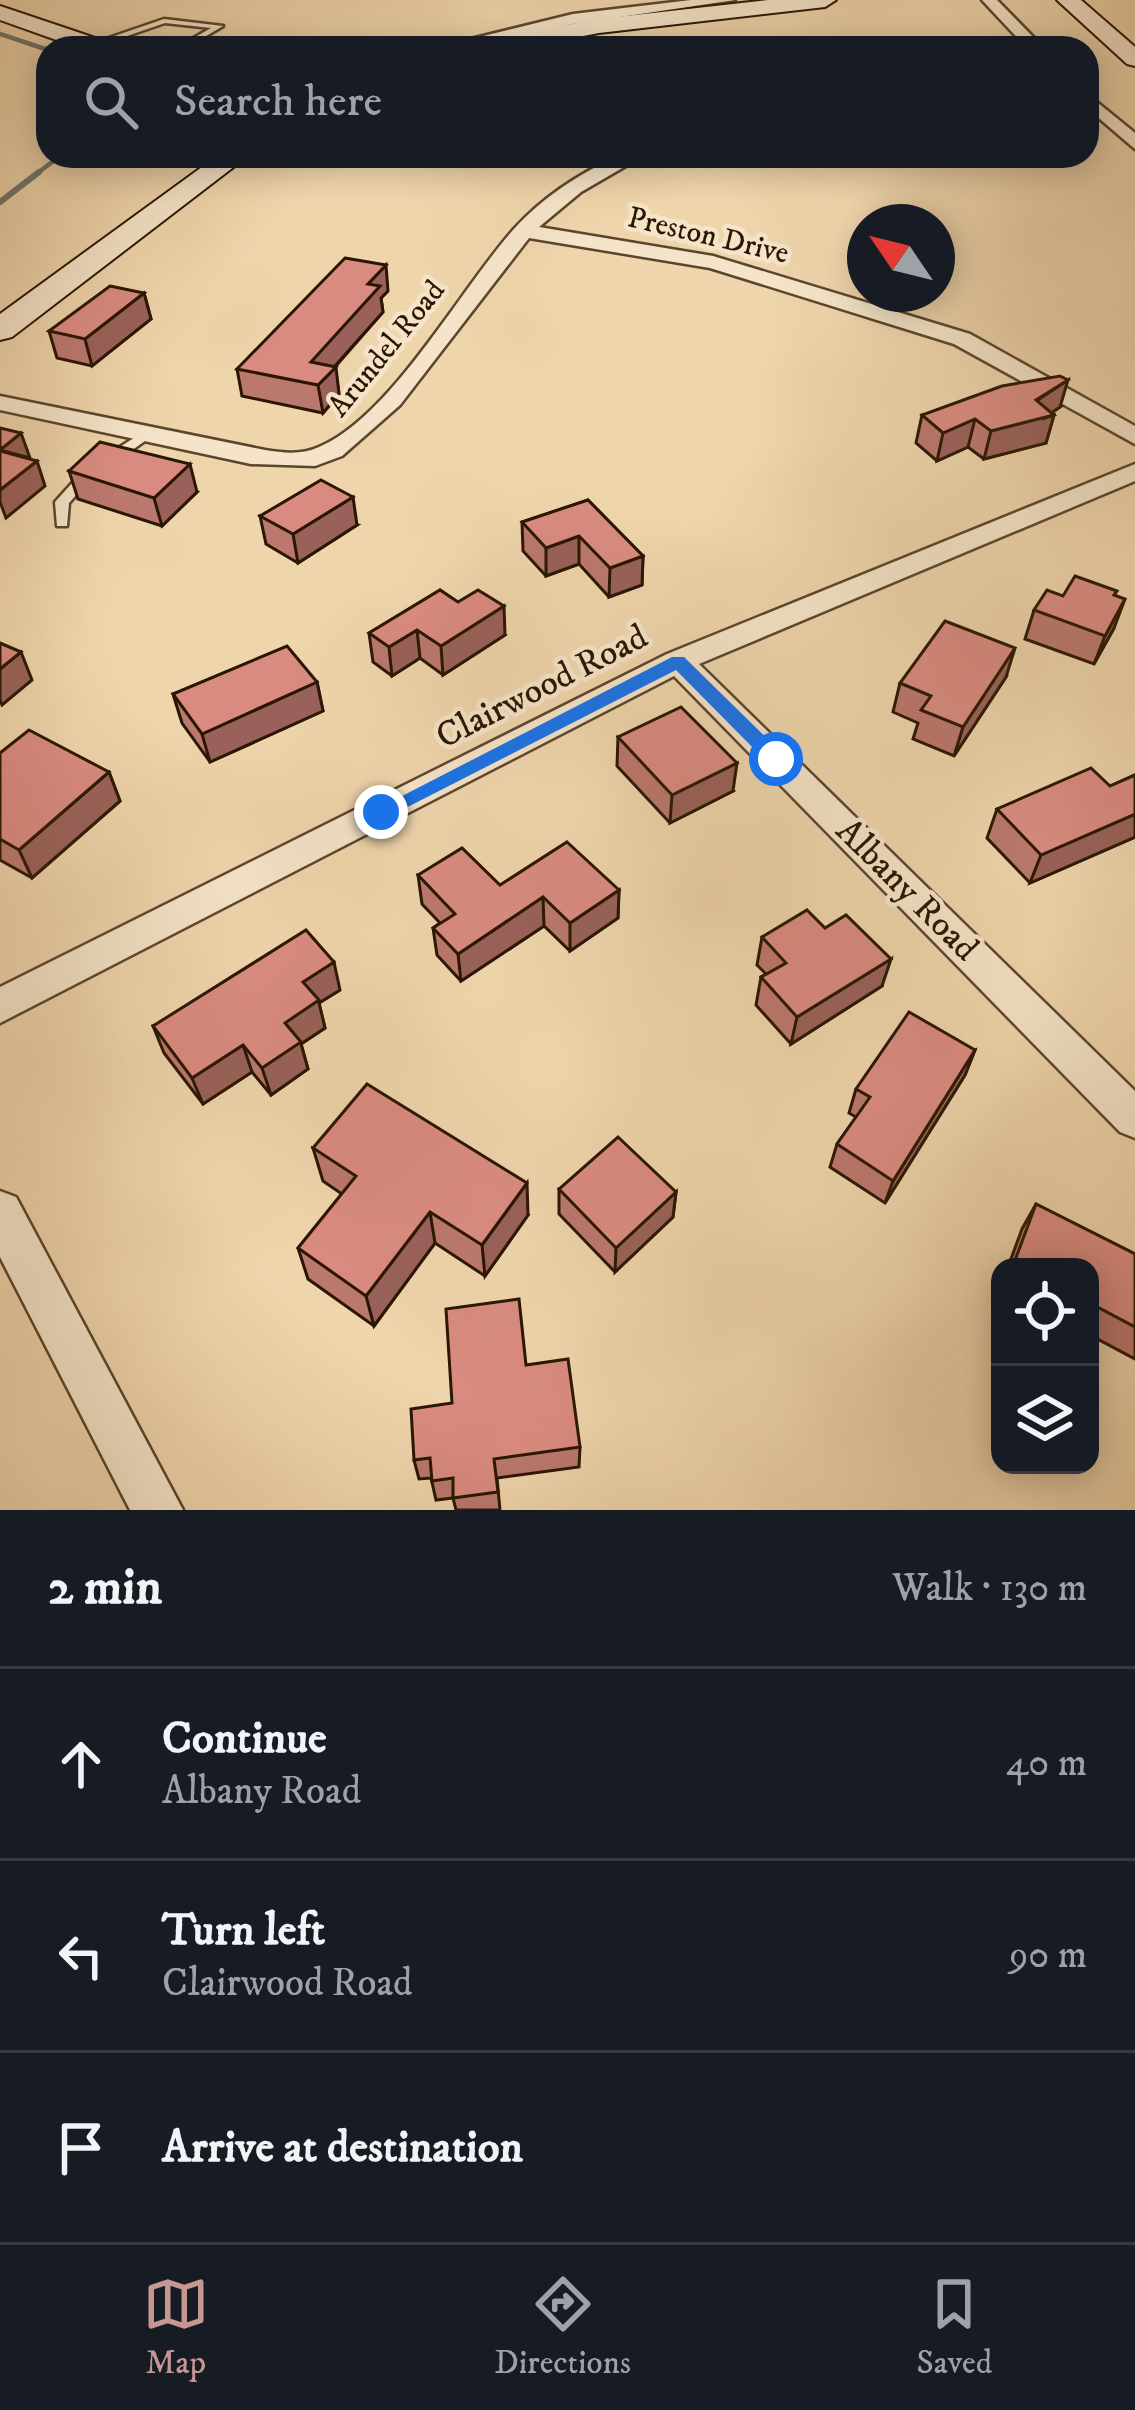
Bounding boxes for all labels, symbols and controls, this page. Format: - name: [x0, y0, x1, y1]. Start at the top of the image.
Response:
- search box: [36, 36, 1099, 168]
- icon: search: [78, 69, 144, 135]
- text: Search here: [174, 74, 382, 130]
- street label: Preston Drive: [624, 200, 792, 272]
- north arrow: [847, 204, 955, 312]
- street label: Arundel Road: [321, 273, 453, 425]
- street label: Clairwood Road: [429, 614, 655, 760]
- route start: [749, 732, 803, 786]
- route end: [354, 785, 408, 839]
- street label: Albany Road: [826, 809, 988, 971]
- map controls: [991, 1258, 1099, 1474]
- button: locate: [991, 1258, 1099, 1366]
- button: layers: [991, 1366, 1099, 1474]
- text: 2 min: [48, 1556, 162, 1620]
- text: Walk · 130 m: [892, 1564, 1087, 1613]
- text: Continue: [162, 1711, 327, 1767]
- icon: ahead: [48, 1731, 114, 1797]
- text: 40 m: [1006, 1739, 1087, 1788]
- text: Albany Road: [162, 1767, 361, 1816]
- text: Turn left: [162, 1903, 325, 1959]
- icon: left: [48, 1923, 114, 1989]
- text: 90 m: [1009, 1931, 1087, 1980]
- text: Clairwood Road: [162, 1959, 413, 2008]
- icon: arrive: [48, 2115, 114, 2181]
- text: Arrive at destination: [162, 2120, 523, 2176]
- tab: Map: [143, 2271, 209, 2384]
- tab: Directions: [494, 2271, 631, 2384]
- tab: Saved: [916, 2271, 992, 2384]

